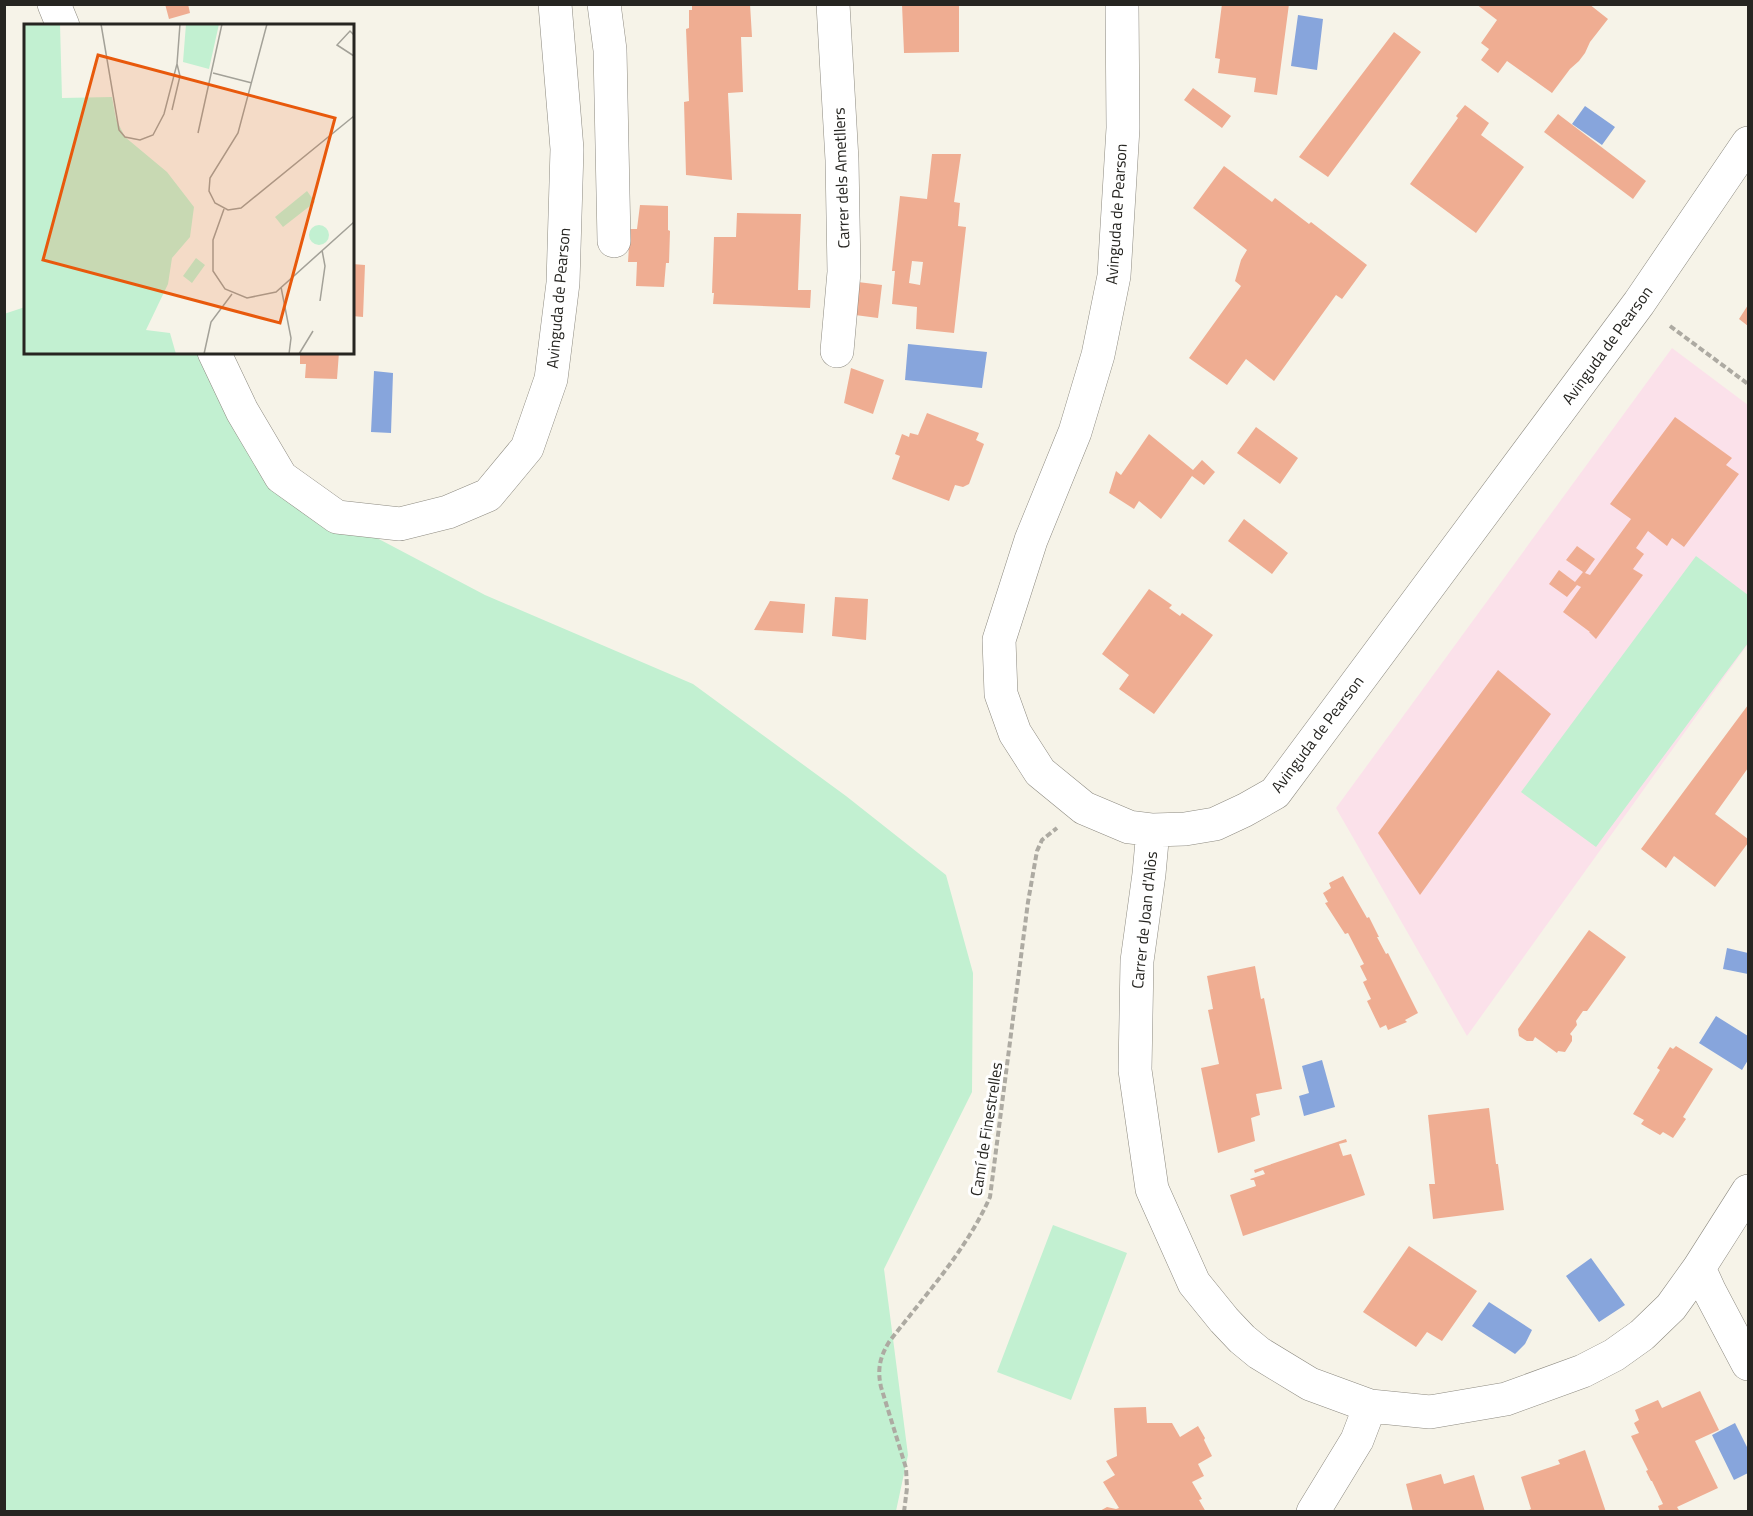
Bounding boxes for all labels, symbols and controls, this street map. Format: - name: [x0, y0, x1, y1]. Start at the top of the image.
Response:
- inset map: [24, 24, 354, 354]
- street label: Carrer dels Ametllers: [827, 107, 855, 249]
- street label: Avinguda de Pearson: [1099, 143, 1133, 285]
- street label: Avinguda de Pearson: [540, 227, 576, 369]
- street label: Avinguda de Pearson: [1556, 281, 1658, 409]
- street label: Avinguda de Pearson: [1265, 670, 1369, 798]
- street label: Carrer de Joan d'Alòs: [1125, 850, 1163, 990]
- street label: Camí de Finestrelles: [964, 1060, 1008, 1198]

